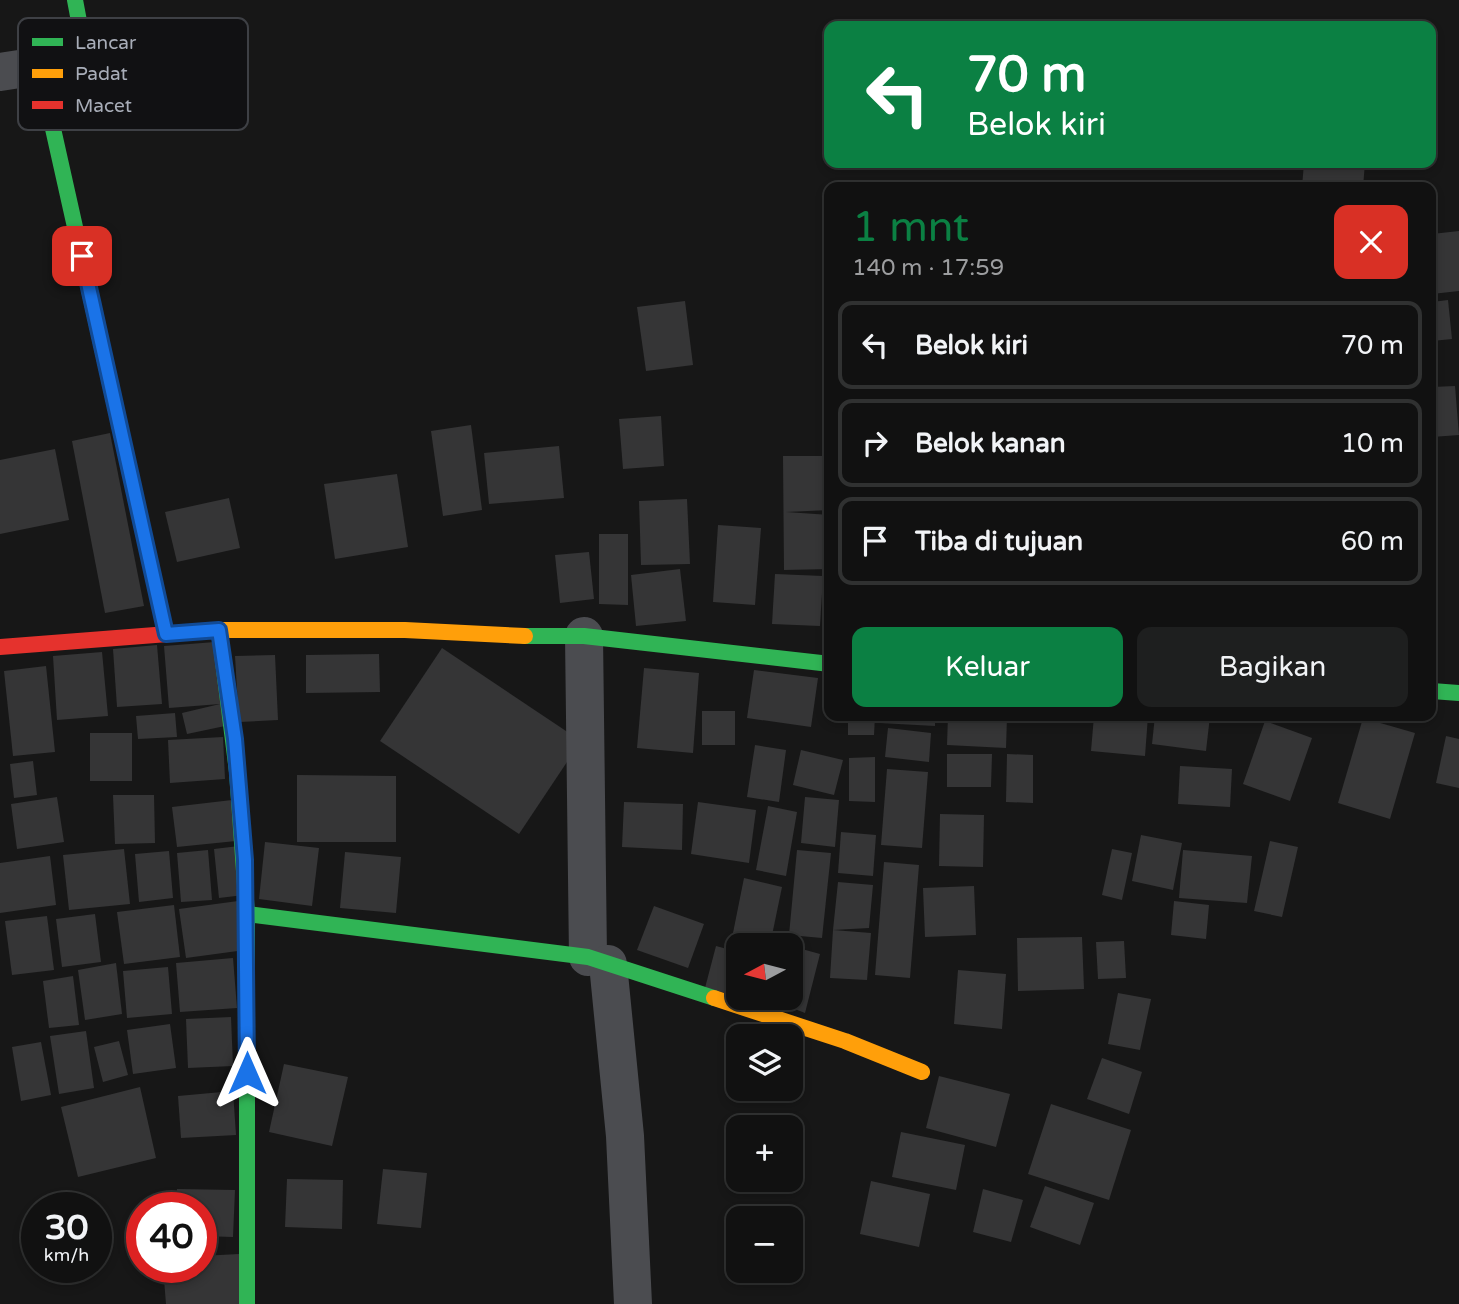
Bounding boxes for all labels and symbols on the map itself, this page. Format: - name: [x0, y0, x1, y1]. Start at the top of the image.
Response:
- legend: [18, 18, 248, 130]
- text: Lancar: [75, 32, 137, 54]
- text: Padat: [75, 63, 128, 85]
- text: Macet: [75, 95, 132, 117]
- pin: [52, 226, 112, 286]
- north arrow: [726, 933, 803, 1010]
- position arrow: [210, 1036, 284, 1110]
- speed limit sign: 40: [126, 1192, 217, 1283]

